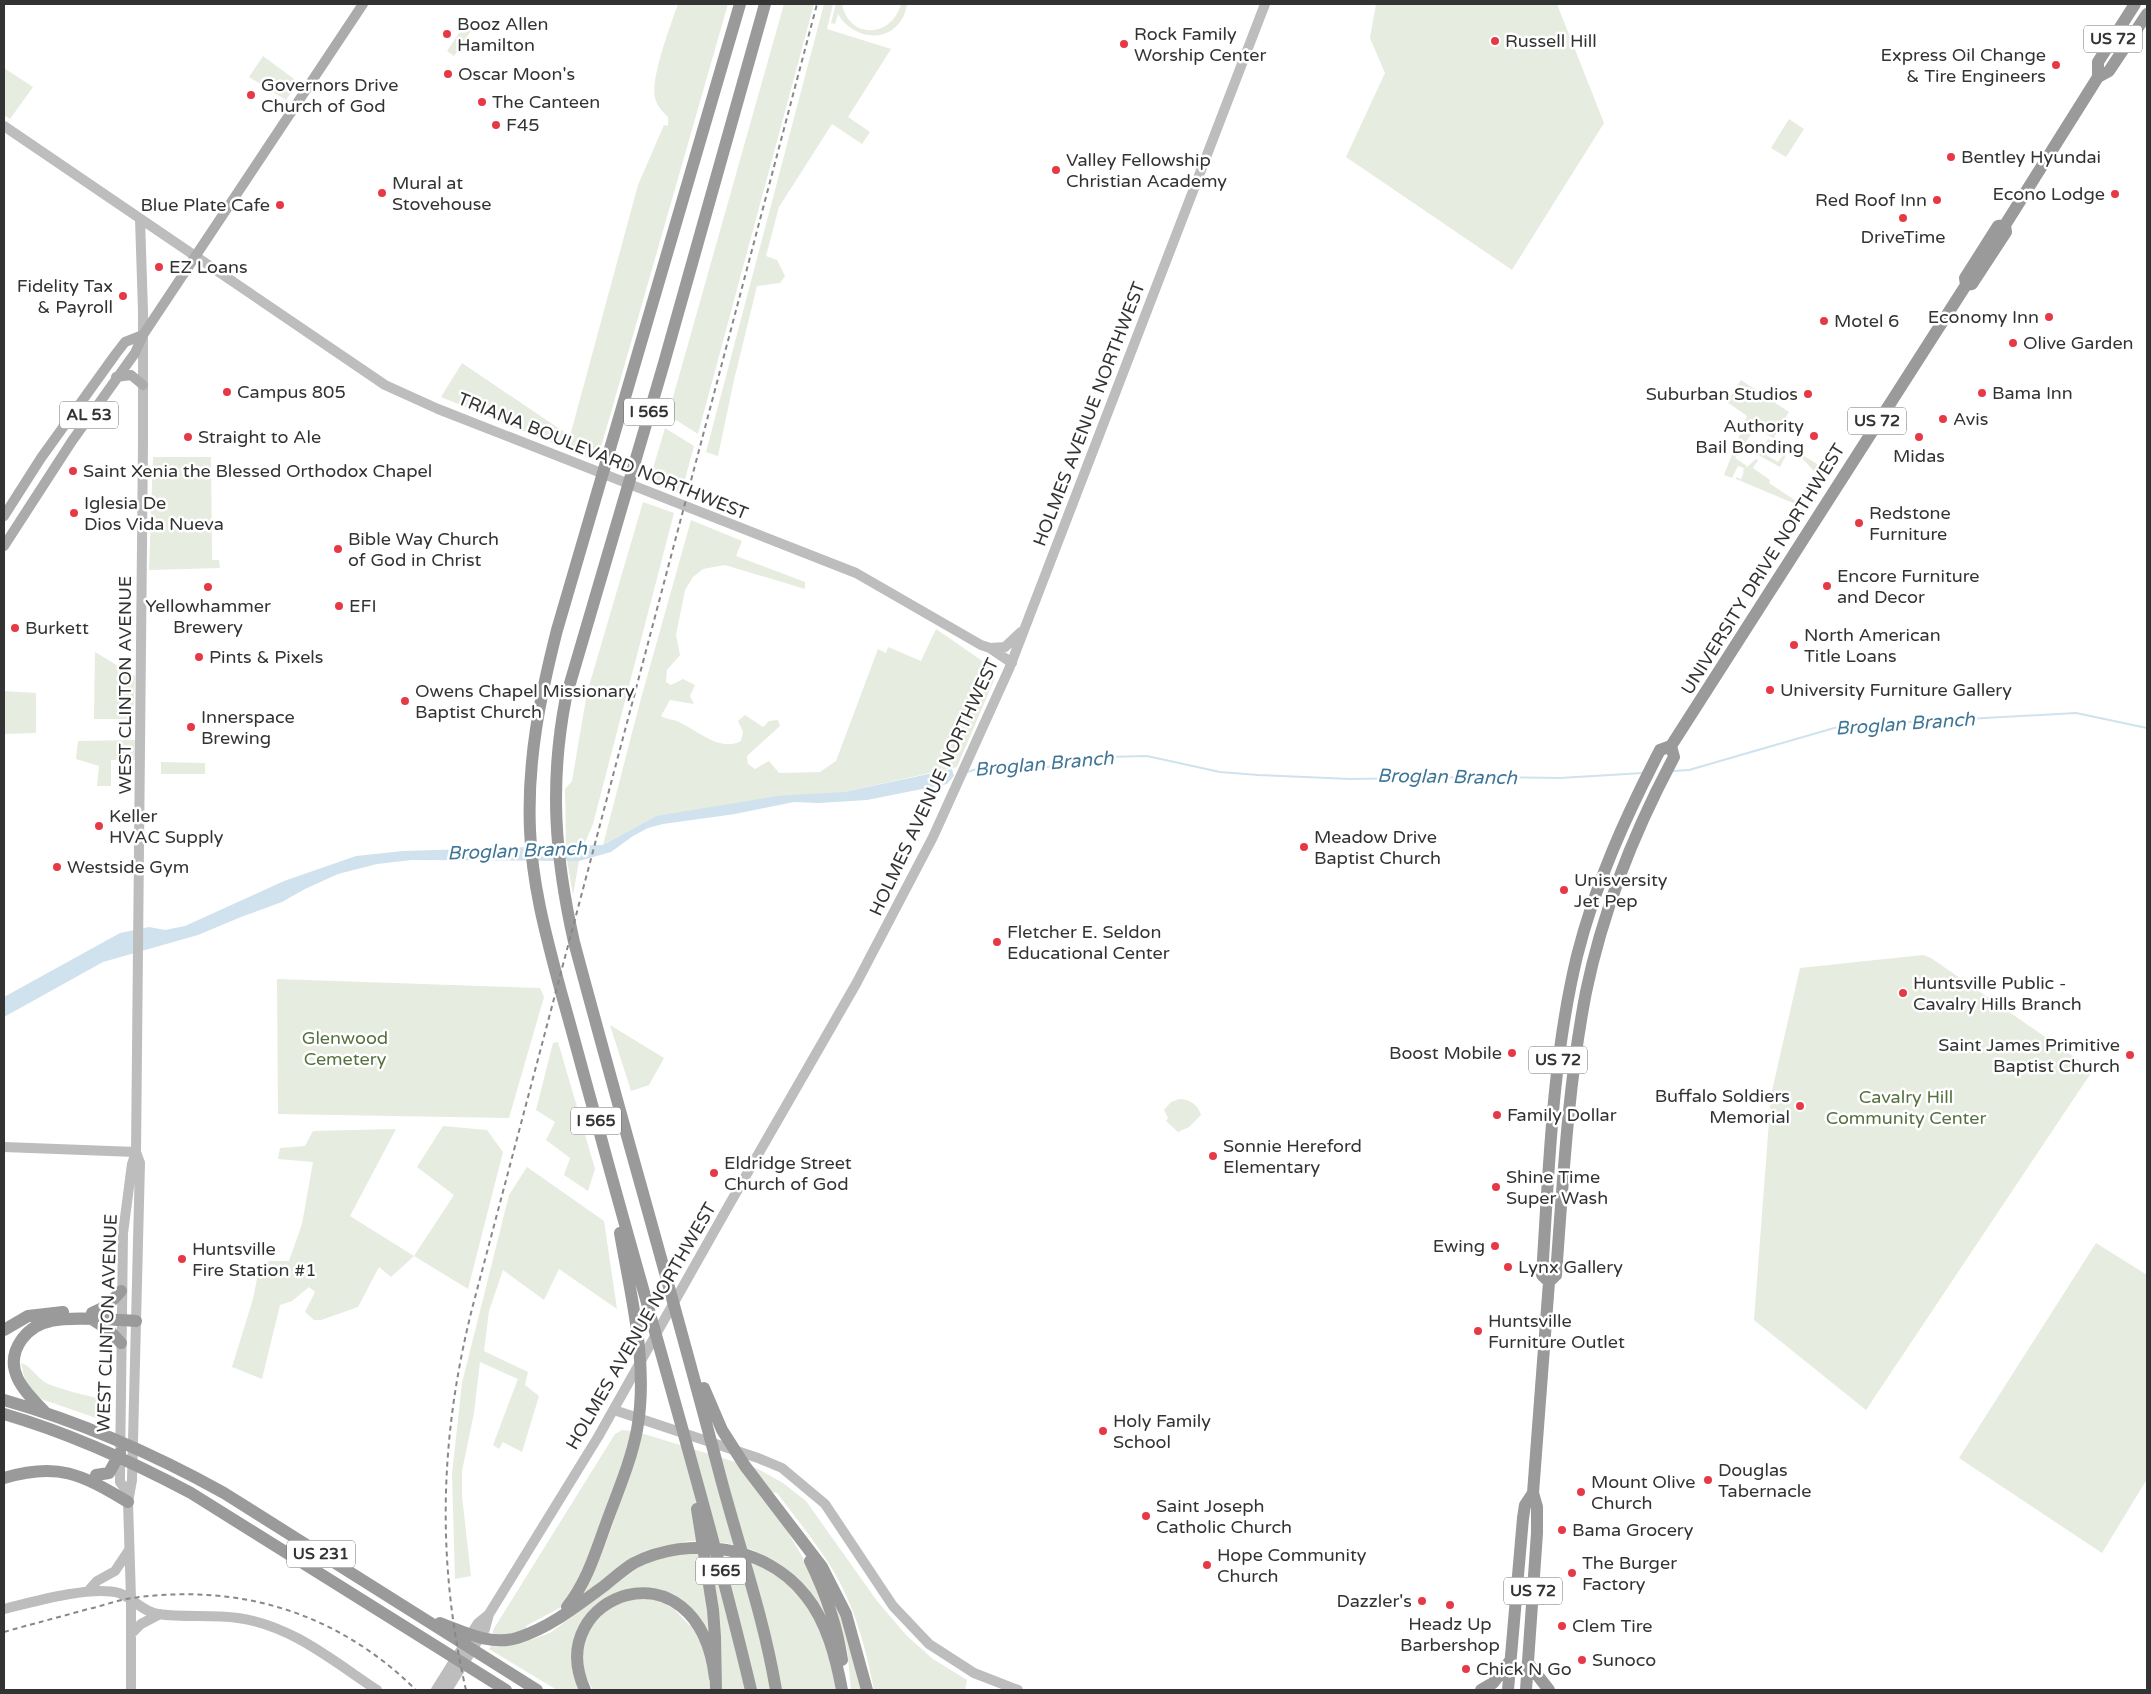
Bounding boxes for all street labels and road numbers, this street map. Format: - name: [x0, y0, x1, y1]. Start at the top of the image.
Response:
- road number: US 72: [2084, 26, 2142, 52]
- street label: HOLMES AVENUE NORTHWEST: [1028, 279, 1150, 549]
- street label: TRIANA BOULEVARD NORTHWEST: [455, 388, 751, 524]
- road number: I 565: [624, 398, 674, 426]
- road number: AL 53: [60, 402, 118, 428]
- road number: US 72: [1848, 408, 1906, 434]
- street label: UNIVERSITY DRIVE NORTHWEST: [1676, 439, 1850, 699]
- street label: WEST CLINTON AVENUE: [114, 576, 136, 794]
- street label: HOLMES AVENUE NORTHWEST: [865, 655, 1003, 919]
- road number: US 72: [1529, 1046, 1587, 1074]
- road number: I 565: [571, 1108, 621, 1134]
- street label: HOLMES AVENUE NORTHWEST: [561, 1199, 721, 1453]
- street label: WEST CLINTON AVENUE: [92, 1213, 122, 1433]
- road number: US 231: [287, 1540, 355, 1568]
- road number: I 565: [696, 1558, 746, 1584]
- road number: US 72: [1504, 1578, 1562, 1604]

